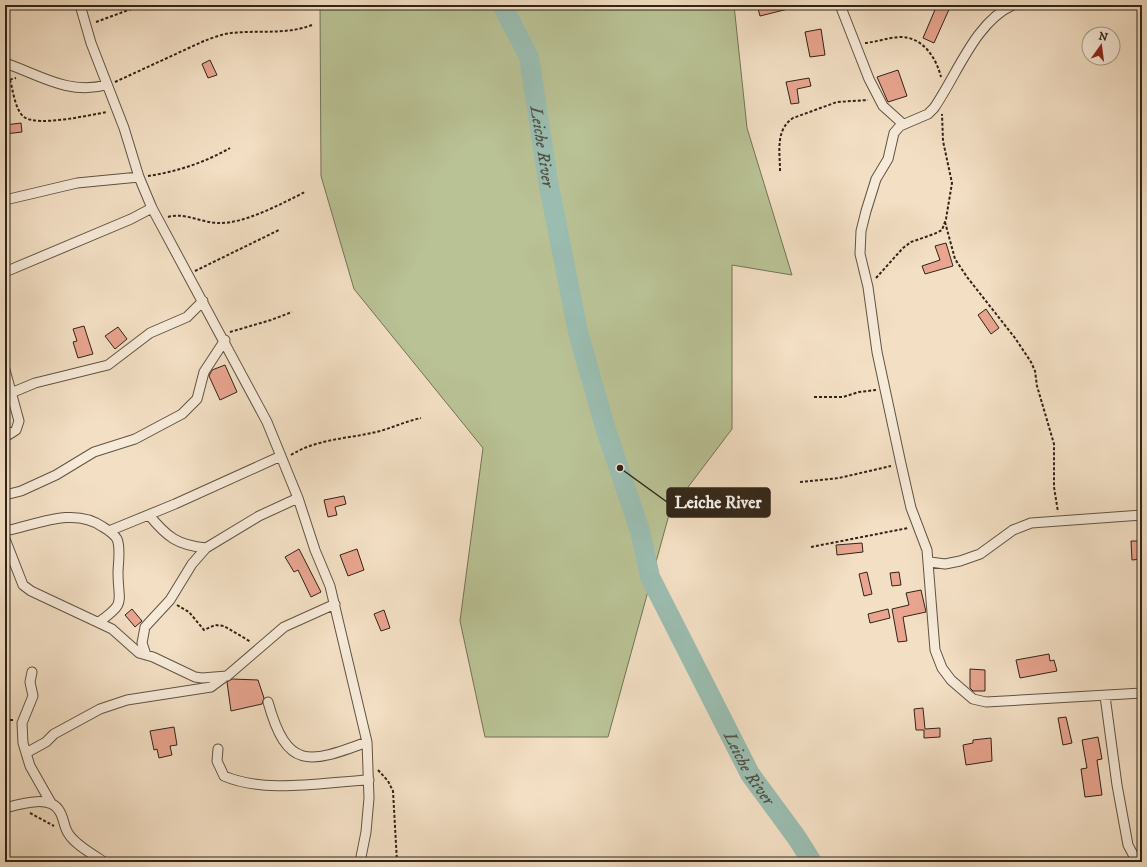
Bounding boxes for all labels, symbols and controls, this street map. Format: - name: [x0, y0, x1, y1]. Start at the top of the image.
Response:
- north arrow: [1081, 26, 1121, 66]
- text: N: [1097, 29, 1109, 45]
- water label: Leiche River: [524, 103, 559, 191]
- callout: Leiche River: [667, 488, 770, 517]
- text: Leiche River: [674, 492, 762, 514]
- water label: Leiche River: [718, 727, 780, 811]

